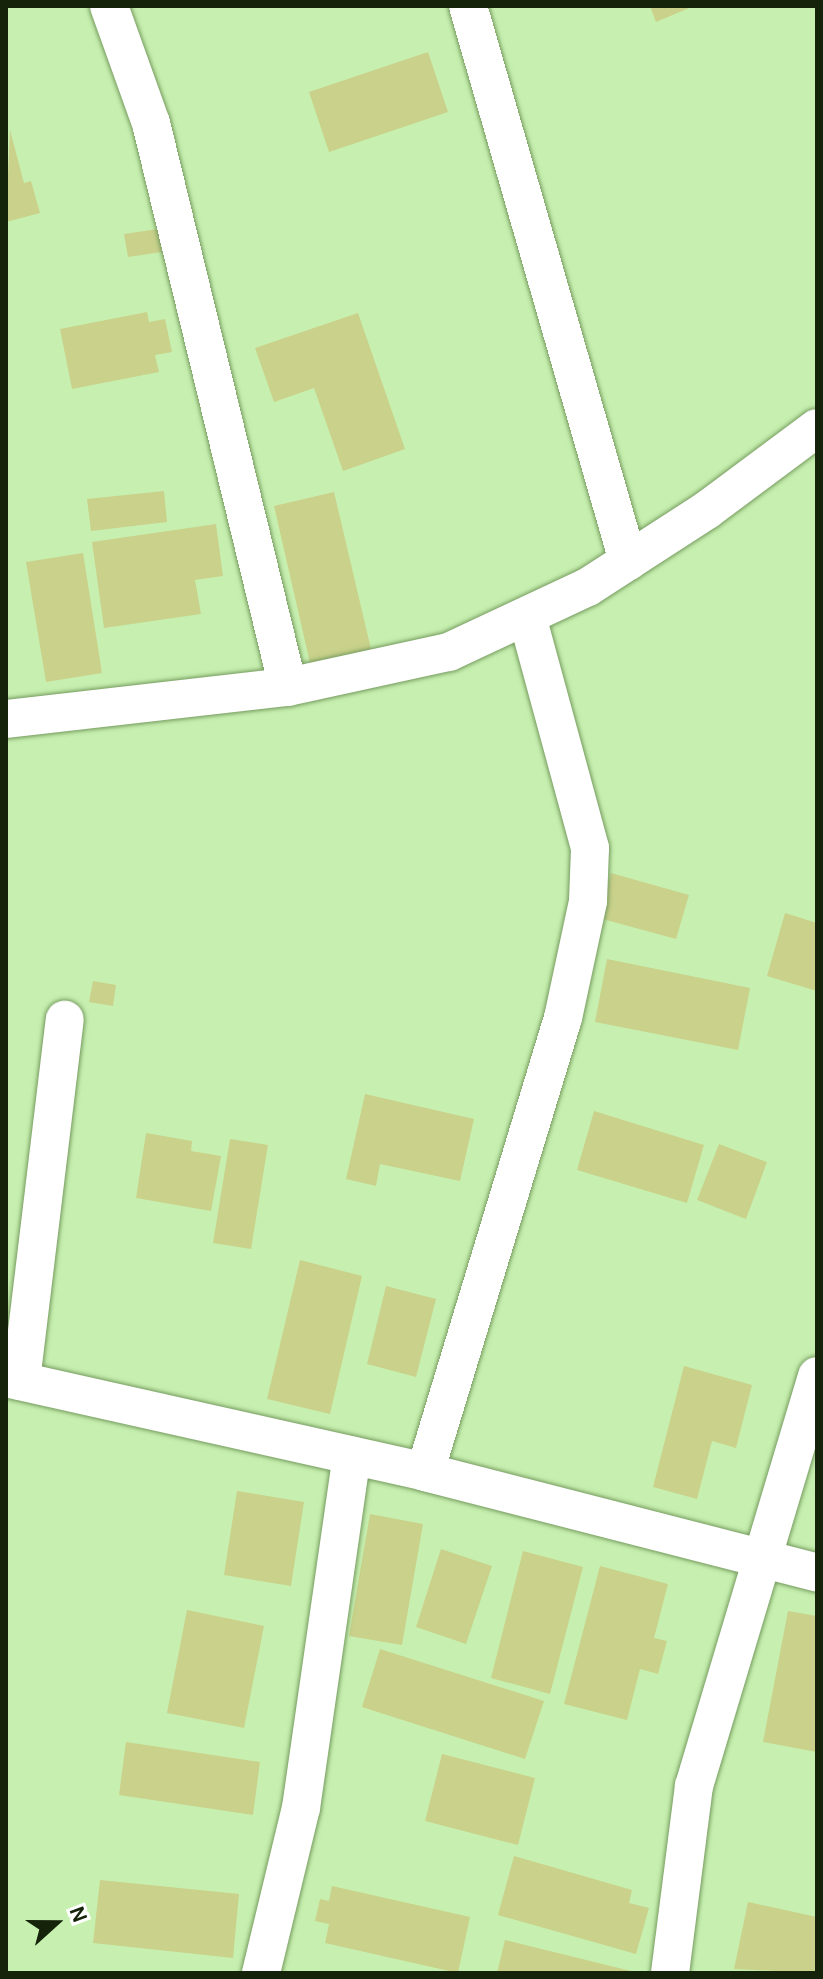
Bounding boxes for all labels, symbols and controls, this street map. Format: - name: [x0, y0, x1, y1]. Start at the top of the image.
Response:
- north arrow: [16, 1883, 96, 1963]
- text: N: [63, 1902, 93, 1926]

